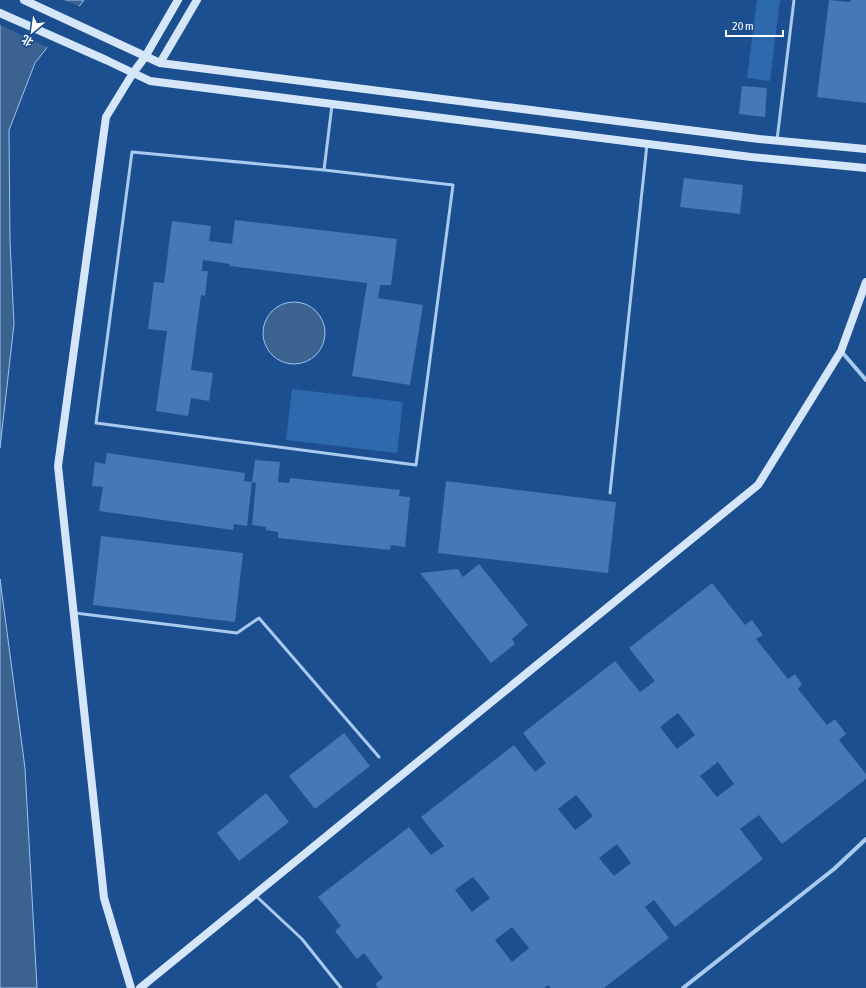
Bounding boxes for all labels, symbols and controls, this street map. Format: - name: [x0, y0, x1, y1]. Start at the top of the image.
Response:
- north arrow: [12, 12, 52, 52]
- scale bar: [726, 12, 783, 38]
- text: 20 m: [732, 19, 754, 33]
- text: 北: [19, 33, 35, 49]

